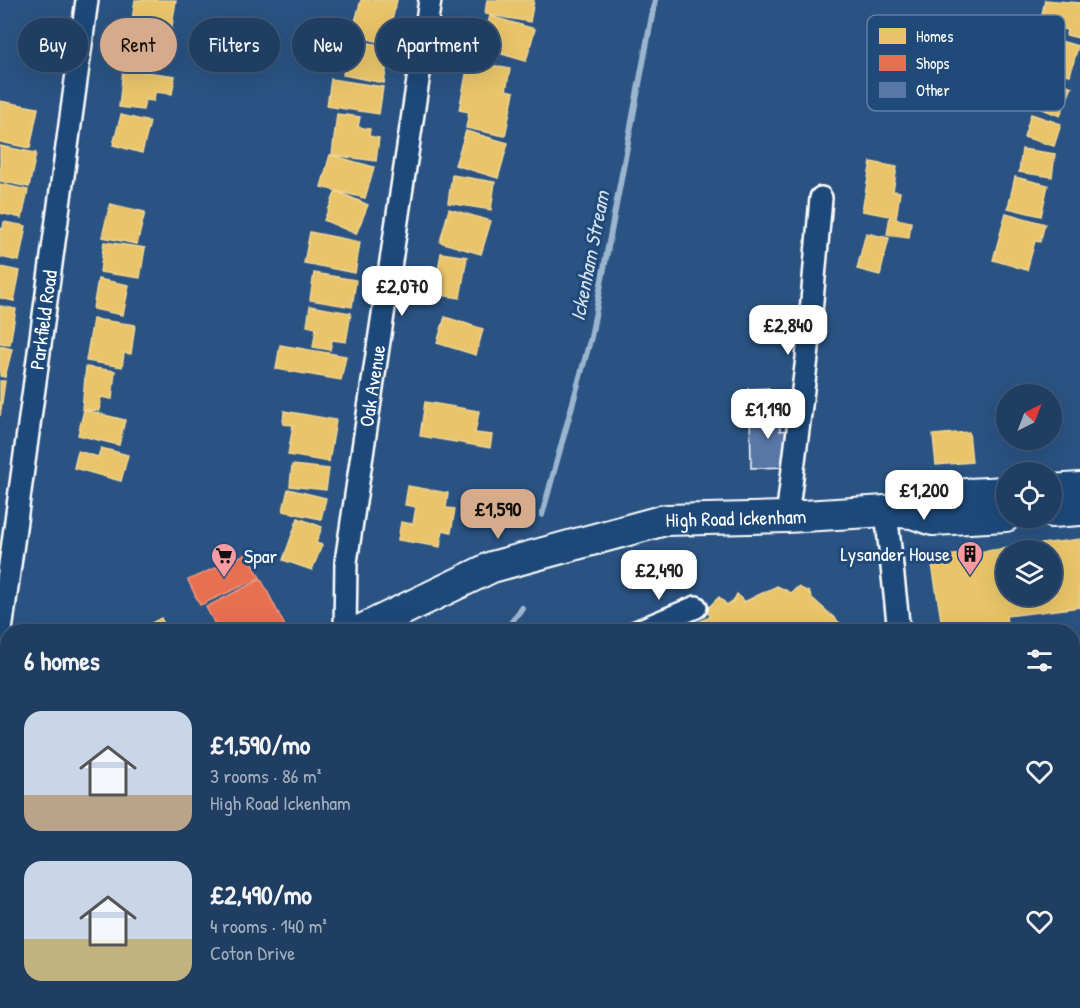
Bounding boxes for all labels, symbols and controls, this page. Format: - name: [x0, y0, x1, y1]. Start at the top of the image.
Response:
- legend: [867, 15, 1065, 111]
- chip: Buy: [18, 18, 88, 72]
- chip: Rent: [100, 18, 177, 72]
- chip: Filters: [189, 18, 280, 72]
- chip: New: [292, 18, 364, 72]
- chip: Apartment: [376, 18, 500, 72]
- text: Homes: [916, 25, 953, 47]
- text: Shops: [916, 52, 950, 74]
- text: Other: [916, 79, 950, 101]
- water label: Ickenham Stream: [563, 188, 616, 323]
- pin: £2,070: [353, 266, 451, 317]
- street label: Parkfield Road: [23, 268, 63, 371]
- text: £2,070: [376, 272, 428, 299]
- pin: £2,840: [739, 305, 837, 356]
- text: £2,840: [763, 311, 813, 338]
- street label: Oak Avenue: [352, 343, 391, 429]
- north arrow: [996, 384, 1062, 450]
- map controls: [996, 384, 1062, 606]
- pin: £1,190: [719, 389, 817, 440]
- text: £1,190: [745, 395, 791, 422]
- button: locate: [996, 462, 1062, 528]
- pin: £1,200: [875, 470, 973, 521]
- text: £1,200: [899, 476, 949, 503]
- pin: £1,590: [449, 489, 547, 540]
- text: £1,590: [474, 495, 522, 522]
- street label: High Road Ickenham: [665, 502, 807, 533]
- building icon: Lysander House: [955, 539, 985, 577]
- place label: Lysander House: [840, 540, 950, 567]
- button: layers: [996, 540, 1062, 606]
- supermarket icon: Spar: [209, 541, 239, 579]
- place label: Spar: [244, 542, 278, 569]
- pin: £2,490: [610, 550, 708, 601]
- text: £2,490: [635, 556, 683, 583]
- text: 6 homes: [24, 643, 100, 678]
- icon: filters: [1023, 644, 1056, 677]
- text: £1,590/mo: [210, 727, 310, 762]
- icon: home: [72, 735, 144, 807]
- icon: heart: [1023, 755, 1056, 788]
- text: 3 rooms · 86 m²: [210, 762, 321, 789]
- text: High Road Ickenham: [210, 789, 351, 816]
- text: £2,490/mo: [210, 877, 312, 912]
- icon: home: [72, 885, 144, 957]
- icon: heart: [1023, 905, 1056, 938]
- text: 4 rooms · 140 m²: [210, 912, 327, 939]
- text: Coton Drive: [210, 939, 295, 966]

